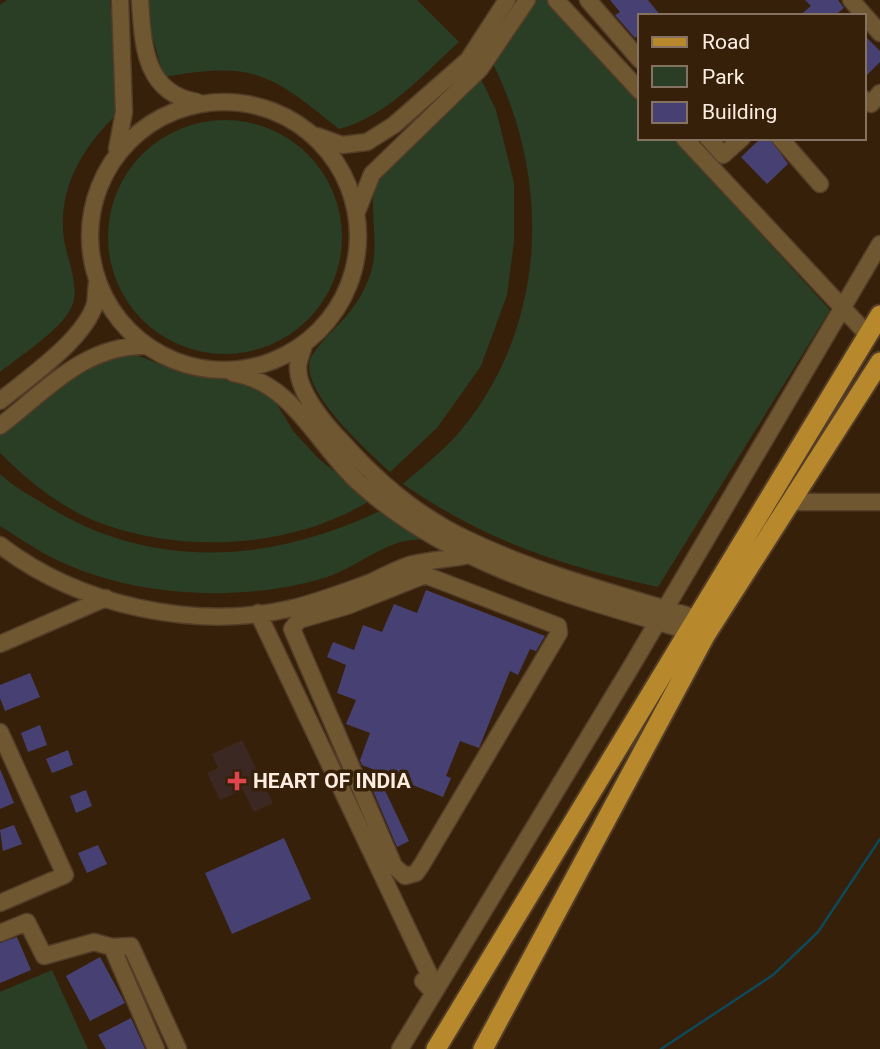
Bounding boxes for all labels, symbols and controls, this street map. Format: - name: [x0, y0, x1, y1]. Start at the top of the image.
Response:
- legend: [638, 14, 866, 140]
- text: Road: [702, 30, 750, 54]
- text: Park: [702, 65, 745, 89]
- text: Building: [702, 100, 777, 124]
- place label: HEART OF INDIA: [253, 769, 411, 793]
- marker: HEART OF INDIA: [227, 771, 247, 791]

